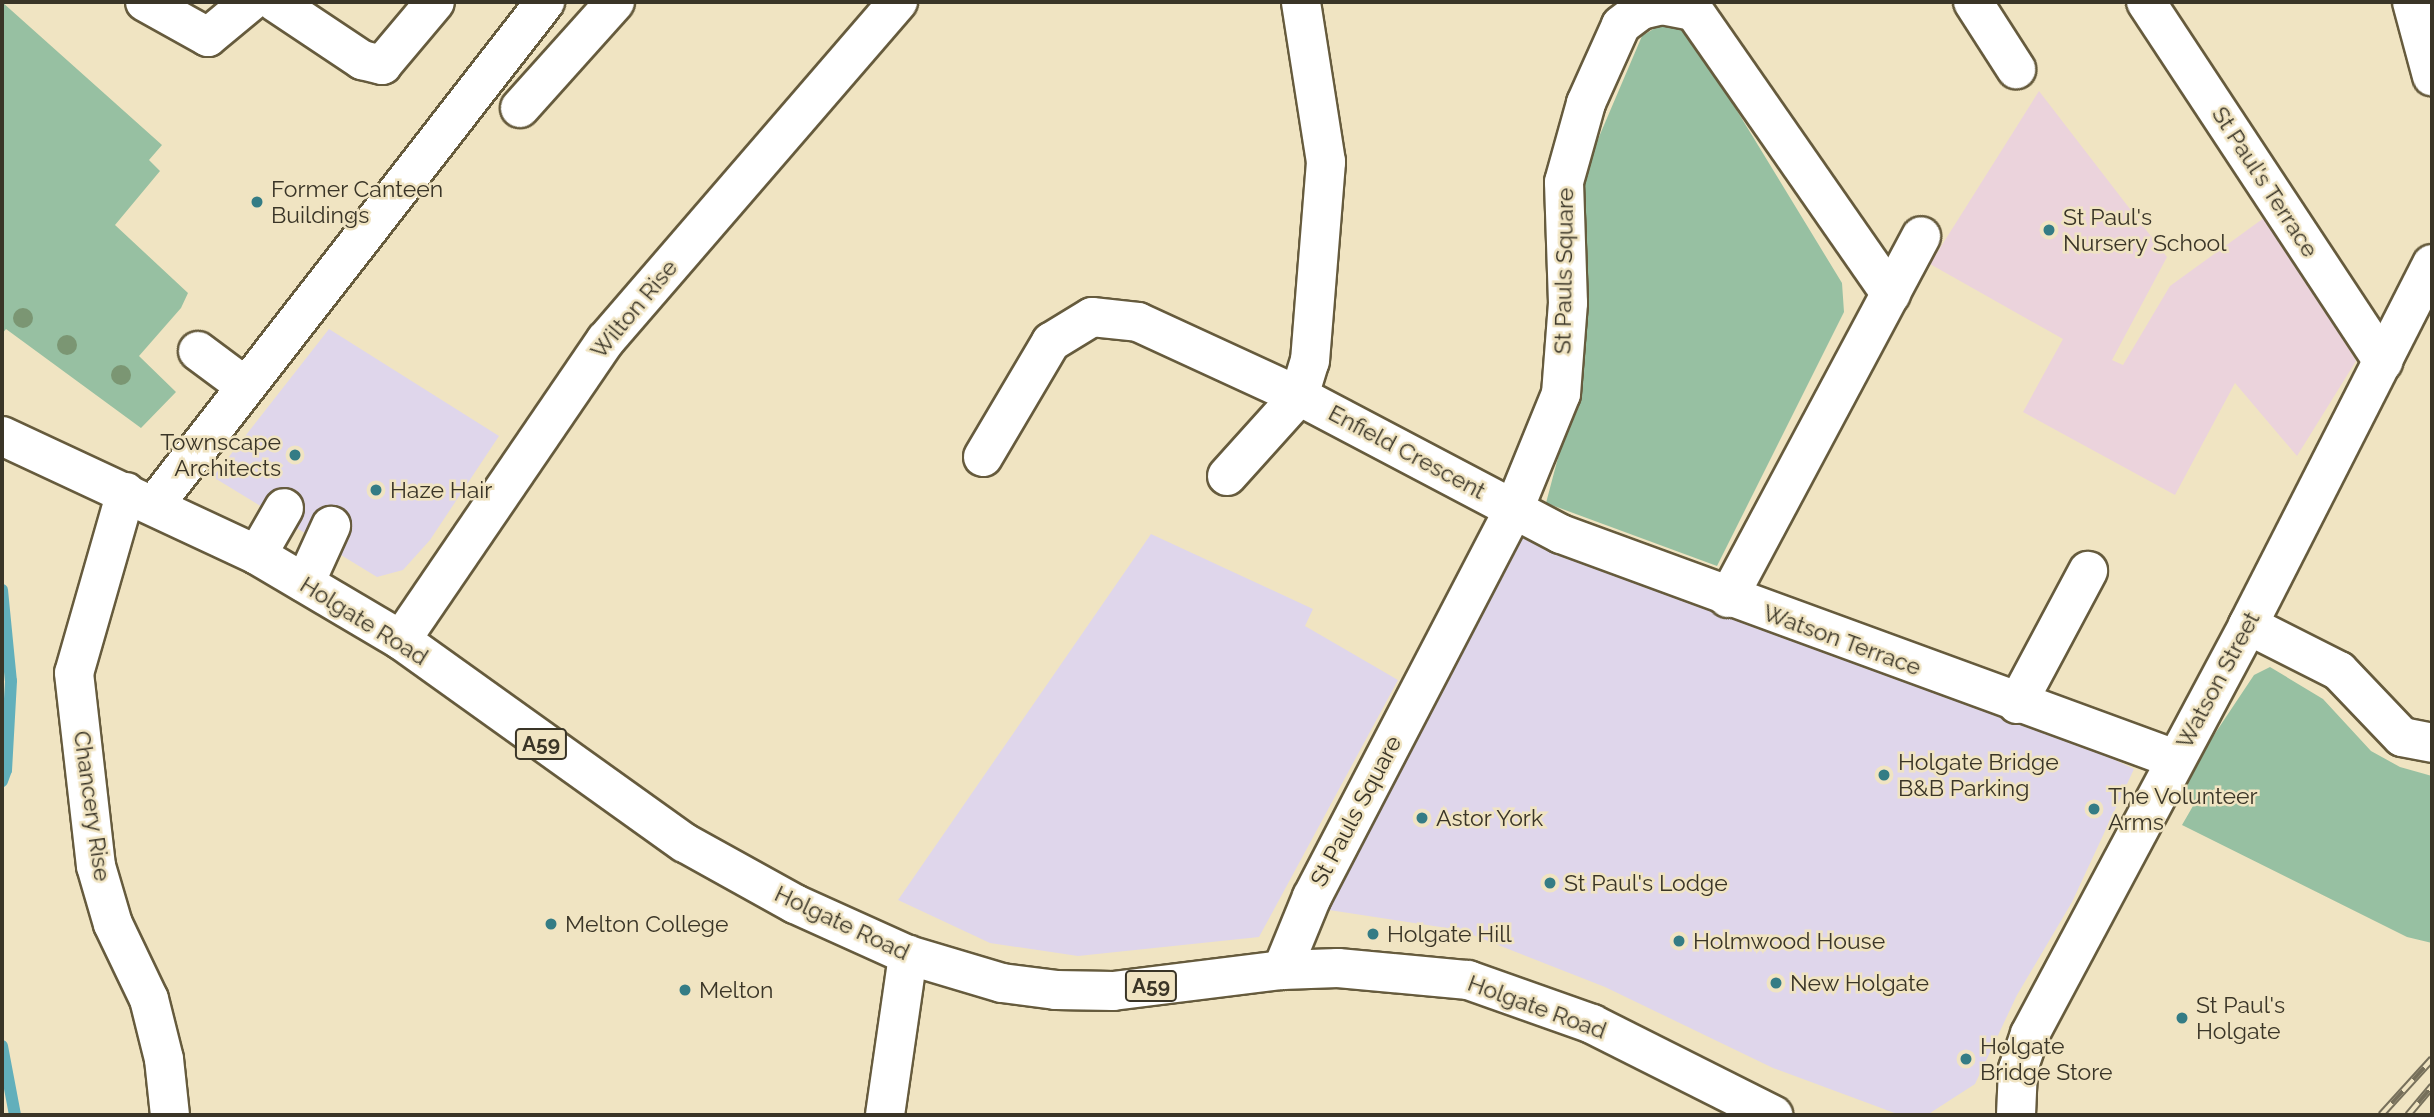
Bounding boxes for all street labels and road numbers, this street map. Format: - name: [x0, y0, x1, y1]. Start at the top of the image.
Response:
- street label: St Paul's Terrace: [2206, 101, 2324, 263]
- street label: St Pauls Square: [1549, 188, 1579, 354]
- street label: Wilton Rise: [585, 254, 683, 364]
- street label: Enfield Crescent: [1324, 399, 1490, 505]
- street label: Holgate Road: [295, 571, 433, 671]
- street label: Watson Terrace: [1759, 599, 1925, 681]
- street label: Watson Street: [2170, 607, 2266, 753]
- road number: A59: [515, 726, 567, 762]
- street label: Chancery Rise: [68, 729, 116, 883]
- street label: St Pauls Square: [1305, 731, 1407, 891]
- street label: Holgate Road: [770, 880, 914, 966]
- road number: A59: [1125, 968, 1177, 1004]
- street label: Holgate Road: [1464, 969, 1610, 1045]

